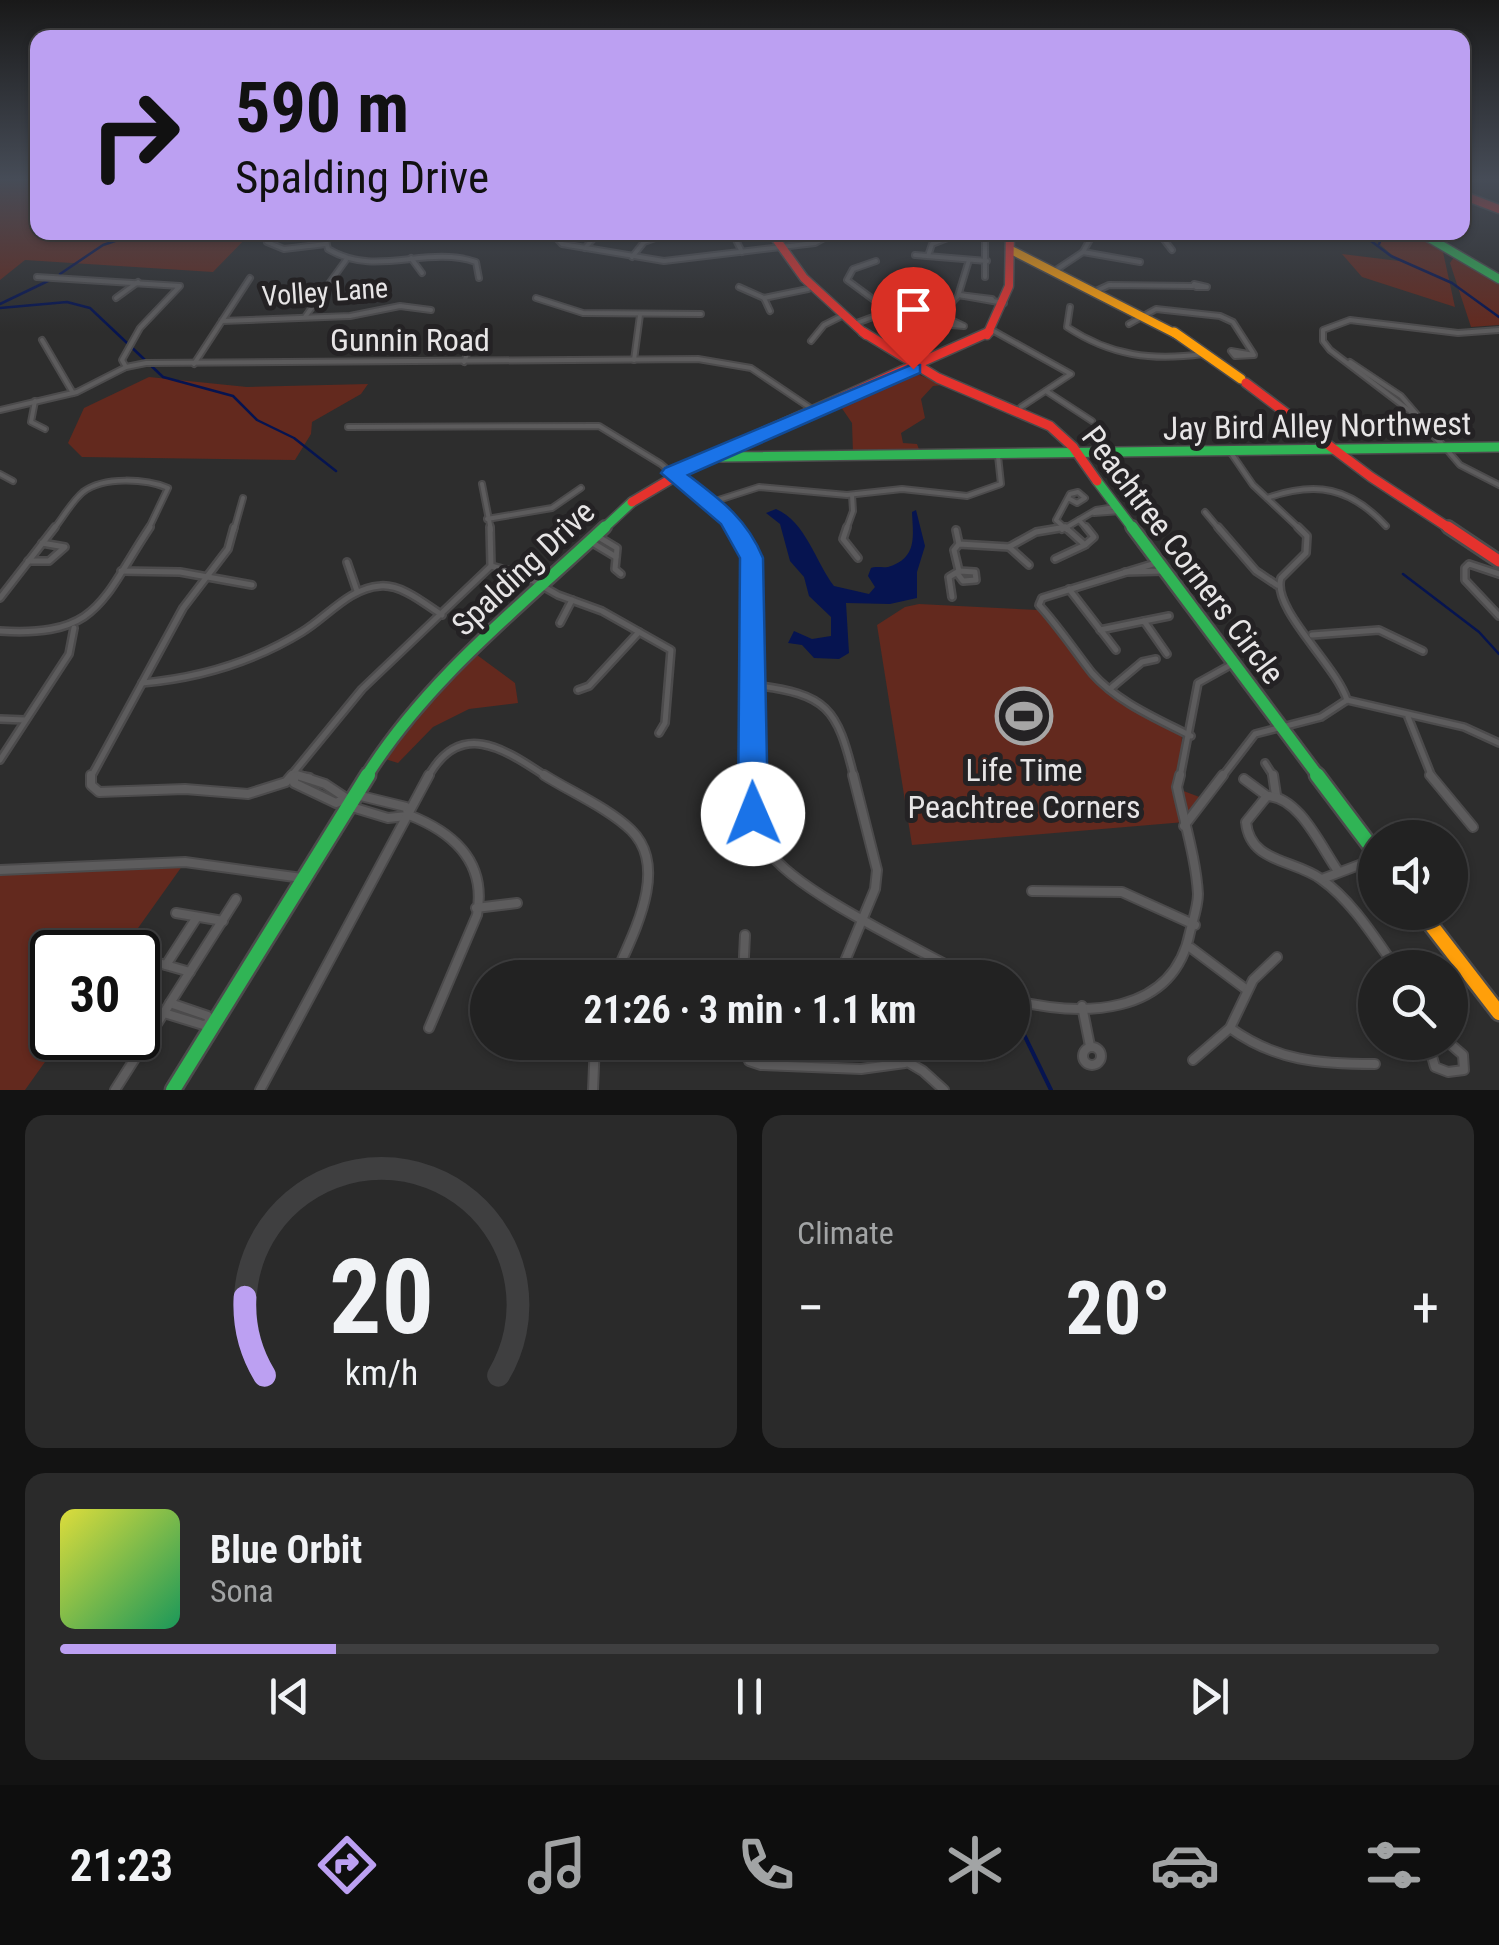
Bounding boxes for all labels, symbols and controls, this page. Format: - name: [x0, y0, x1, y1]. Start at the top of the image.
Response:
- text: 590 m: [235, 67, 409, 149]
- icon: right: [70, 70, 200, 200]
- text: Spalding Drive: [235, 151, 489, 204]
- pin: [871, 267, 956, 370]
- street label: Volley Lane: [261, 271, 389, 313]
- icon: arrive: [886, 282, 941, 337]
- street label: Gunnin Road: [330, 321, 490, 359]
- street label: Jay Bird Alley Northwest: [1162, 404, 1472, 448]
- street label: Peachtree Corners Circle: [1074, 419, 1292, 691]
- street label: Spalding Drive: [444, 492, 602, 644]
- sports icon: Life Time Peachtree Corners: [994, 686, 1054, 746]
- place label: Life Time Peachtree Corners: [907, 751, 1141, 826]
- position arrow: [701, 762, 805, 866]
- map controls: [1358, 820, 1468, 1060]
- button: sound: [1358, 820, 1468, 930]
- speed limit sign: 30: [30, 930, 160, 1060]
- button: search: [1358, 950, 1468, 1060]
- text: 21:26 · 3 min · 1.1 km: [584, 988, 916, 1032]
- text: Climate: [797, 1214, 894, 1252]
- text: 20: [328, 1237, 434, 1358]
- text: 20°: [1066, 1264, 1171, 1352]
- text: −: [797, 1276, 825, 1340]
- text: +: [1412, 1276, 1439, 1340]
- text: km/h: [344, 1352, 418, 1394]
- text: Blue Orbit: [210, 1528, 362, 1572]
- text: Sona: [210, 1572, 273, 1610]
- icon: previous: [262, 1669, 317, 1724]
- icon: pause: [722, 1669, 777, 1724]
- icon: next: [1182, 1669, 1237, 1724]
- icon: directions: [312, 1830, 382, 1900]
- icon: music: [522, 1830, 592, 1900]
- icon: phone: [731, 1830, 801, 1900]
- icon: climate: [940, 1830, 1010, 1900]
- icon: car: [1150, 1830, 1220, 1900]
- icon: filters: [1359, 1830, 1429, 1900]
- text: 21:23: [70, 1839, 173, 1892]

